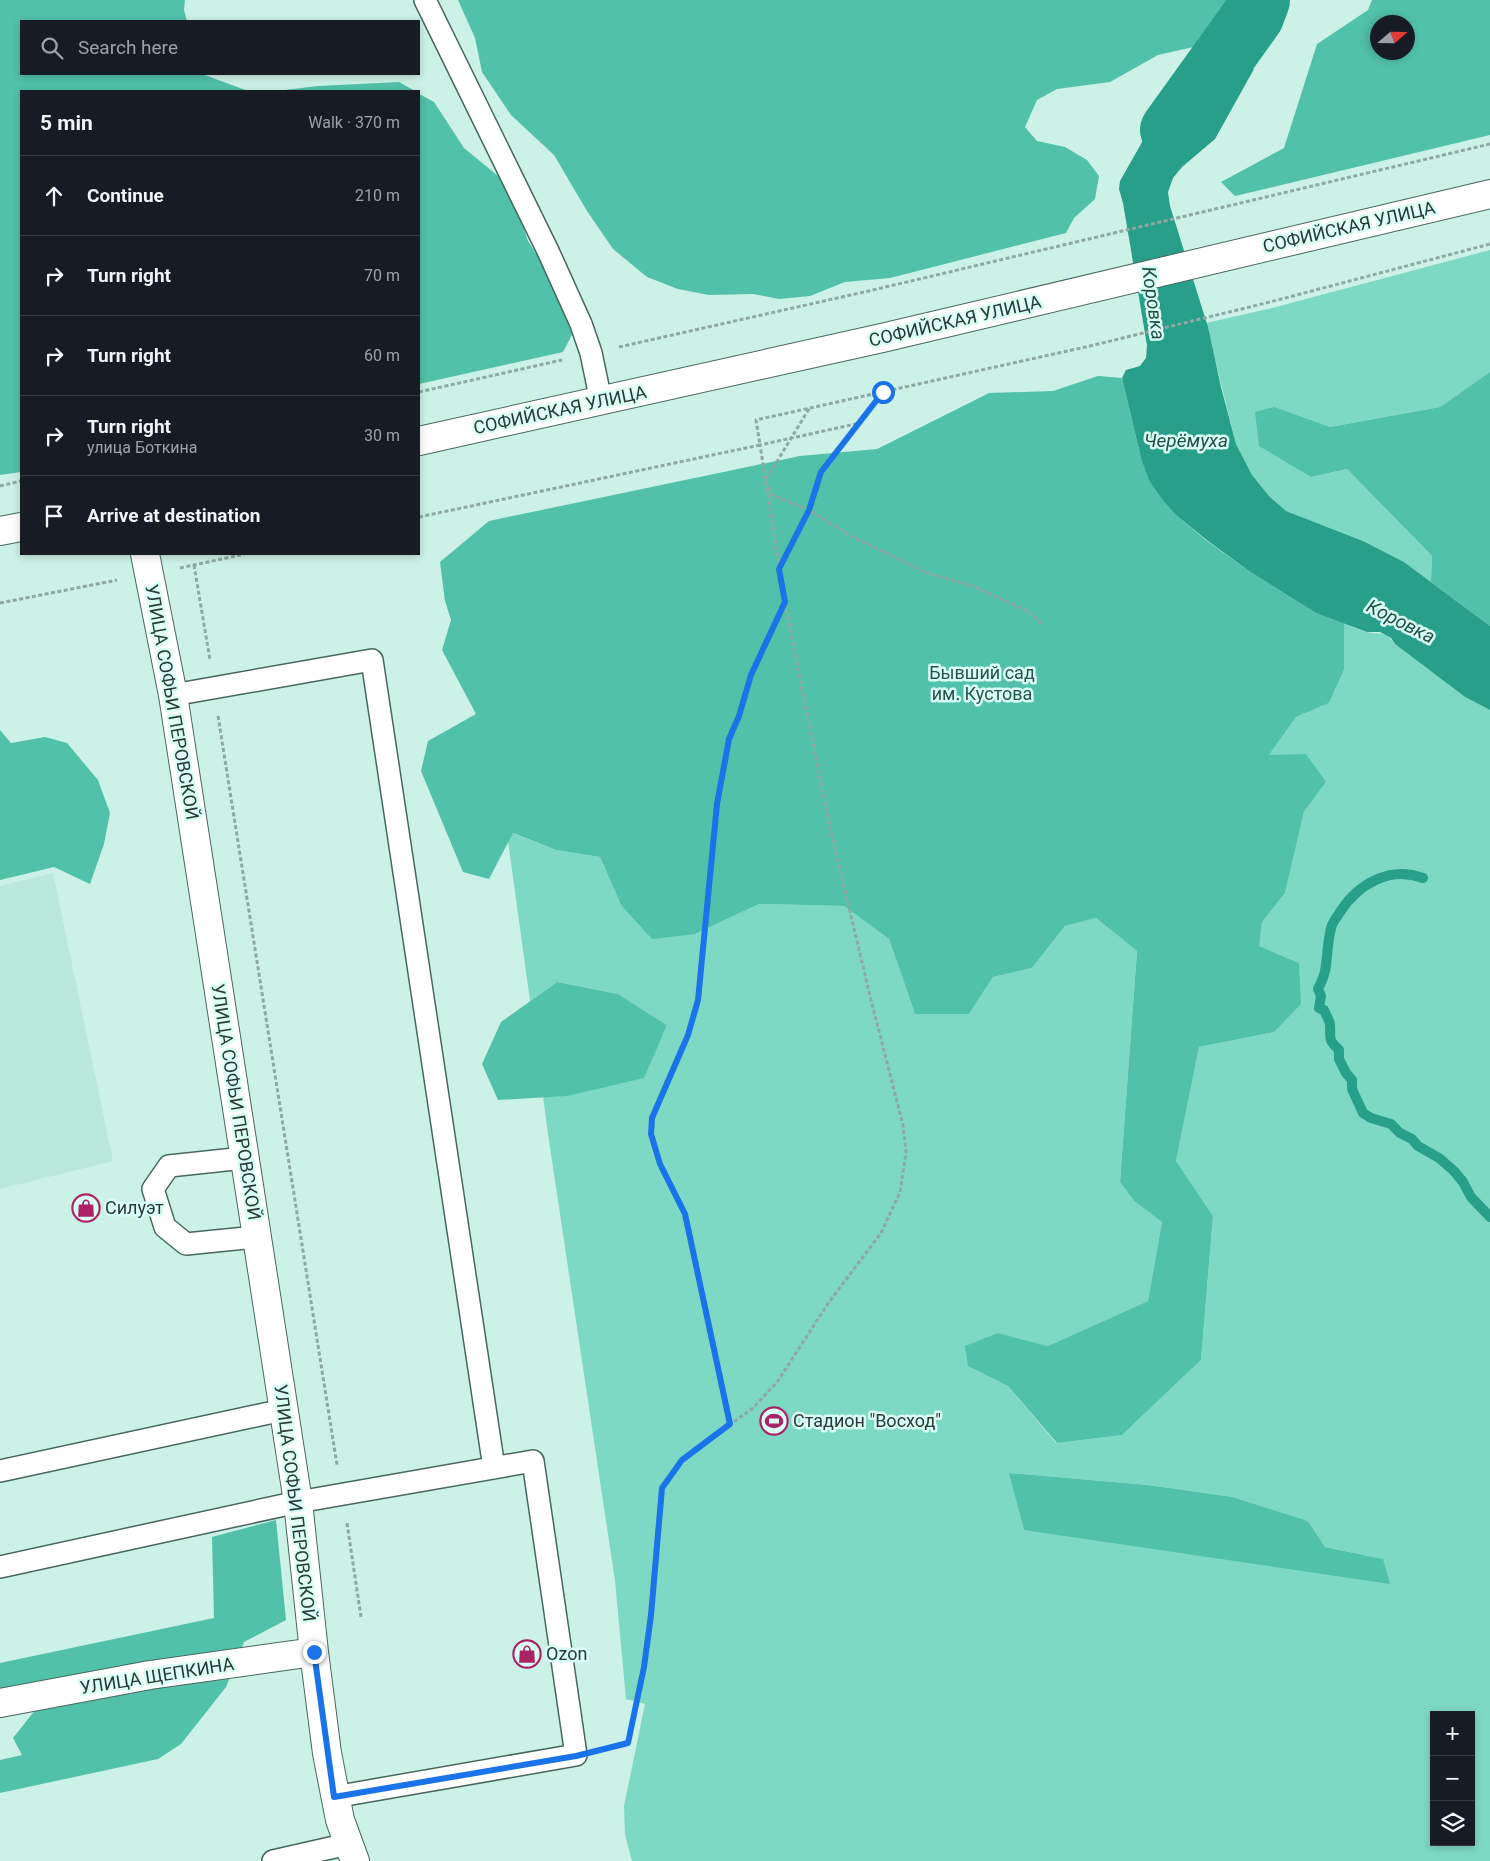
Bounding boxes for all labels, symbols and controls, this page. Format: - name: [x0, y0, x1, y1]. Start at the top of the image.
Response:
- north arrow: [1370, 15, 1415, 60]
- search box: [20, 20, 420, 75]
- icon: search: [38, 34, 66, 62]
- text: Search here: [78, 36, 178, 59]
- text: 5 min: [40, 111, 93, 135]
- text: Walk · 370 m: [308, 113, 400, 132]
- icon: ahead: [40, 182, 68, 210]
- text: Continue: [87, 184, 164, 207]
- text: 210 m: [355, 186, 400, 205]
- street label: СОФИЙСКАЯ УЛИЦА: [1261, 196, 1437, 257]
- icon: right: [40, 262, 68, 290]
- text: Turn right: [87, 264, 171, 287]
- water label: Коровка: [1137, 265, 1170, 341]
- text: 70 m: [364, 266, 400, 285]
- street label: СОФИЙСКАЯ УЛИЦА: [867, 290, 1043, 351]
- icon: right: [40, 342, 68, 370]
- text: Turn right: [87, 344, 171, 367]
- text: 60 m: [364, 346, 400, 365]
- street label: СОФИЙСКАЯ УЛИЦА: [472, 381, 648, 438]
- route start: [872, 381, 895, 404]
- text: Turn right: [87, 415, 171, 438]
- icon: right: [40, 422, 68, 450]
- text: 30 m: [364, 426, 400, 445]
- water label: Черёмуха: [1144, 429, 1228, 452]
- text: улица Боткина: [87, 438, 197, 457]
- icon: arrive: [40, 502, 68, 530]
- text: Arrive at destination: [87, 504, 260, 527]
- street label: УЛИЦА СОФЬИ ПЕРОВСКОЙ: [141, 582, 204, 821]
- water label: Коровка: [1363, 595, 1439, 648]
- park label: Бывший сад им. Кустова: [929, 662, 1035, 704]
- street label: УЛИЦА СОФЬИ ПЕРОВСКОЙ: [207, 982, 266, 1222]
- shop icon: Силуэт: [71, 1193, 101, 1223]
- place label: Силуэт: [105, 1197, 164, 1218]
- street label: УЛИЦА СОФЬИ ПЕРОВСКОЙ: [271, 1383, 320, 1623]
- sports icon: Стадион "Восход": [759, 1406, 789, 1436]
- place label: Стадион "Восход": [793, 1410, 941, 1431]
- shop icon: Ozon: [512, 1639, 542, 1669]
- route end: [303, 1641, 326, 1664]
- place label: Ozon: [546, 1643, 587, 1664]
- street label: УЛИЦА ЩЕПКИНА: [78, 1653, 236, 1698]
- map controls: [1430, 1711, 1475, 1846]
- button: +: [1430, 1711, 1475, 1756]
- button: −: [1430, 1756, 1475, 1801]
- button: layers: [1430, 1801, 1475, 1846]

